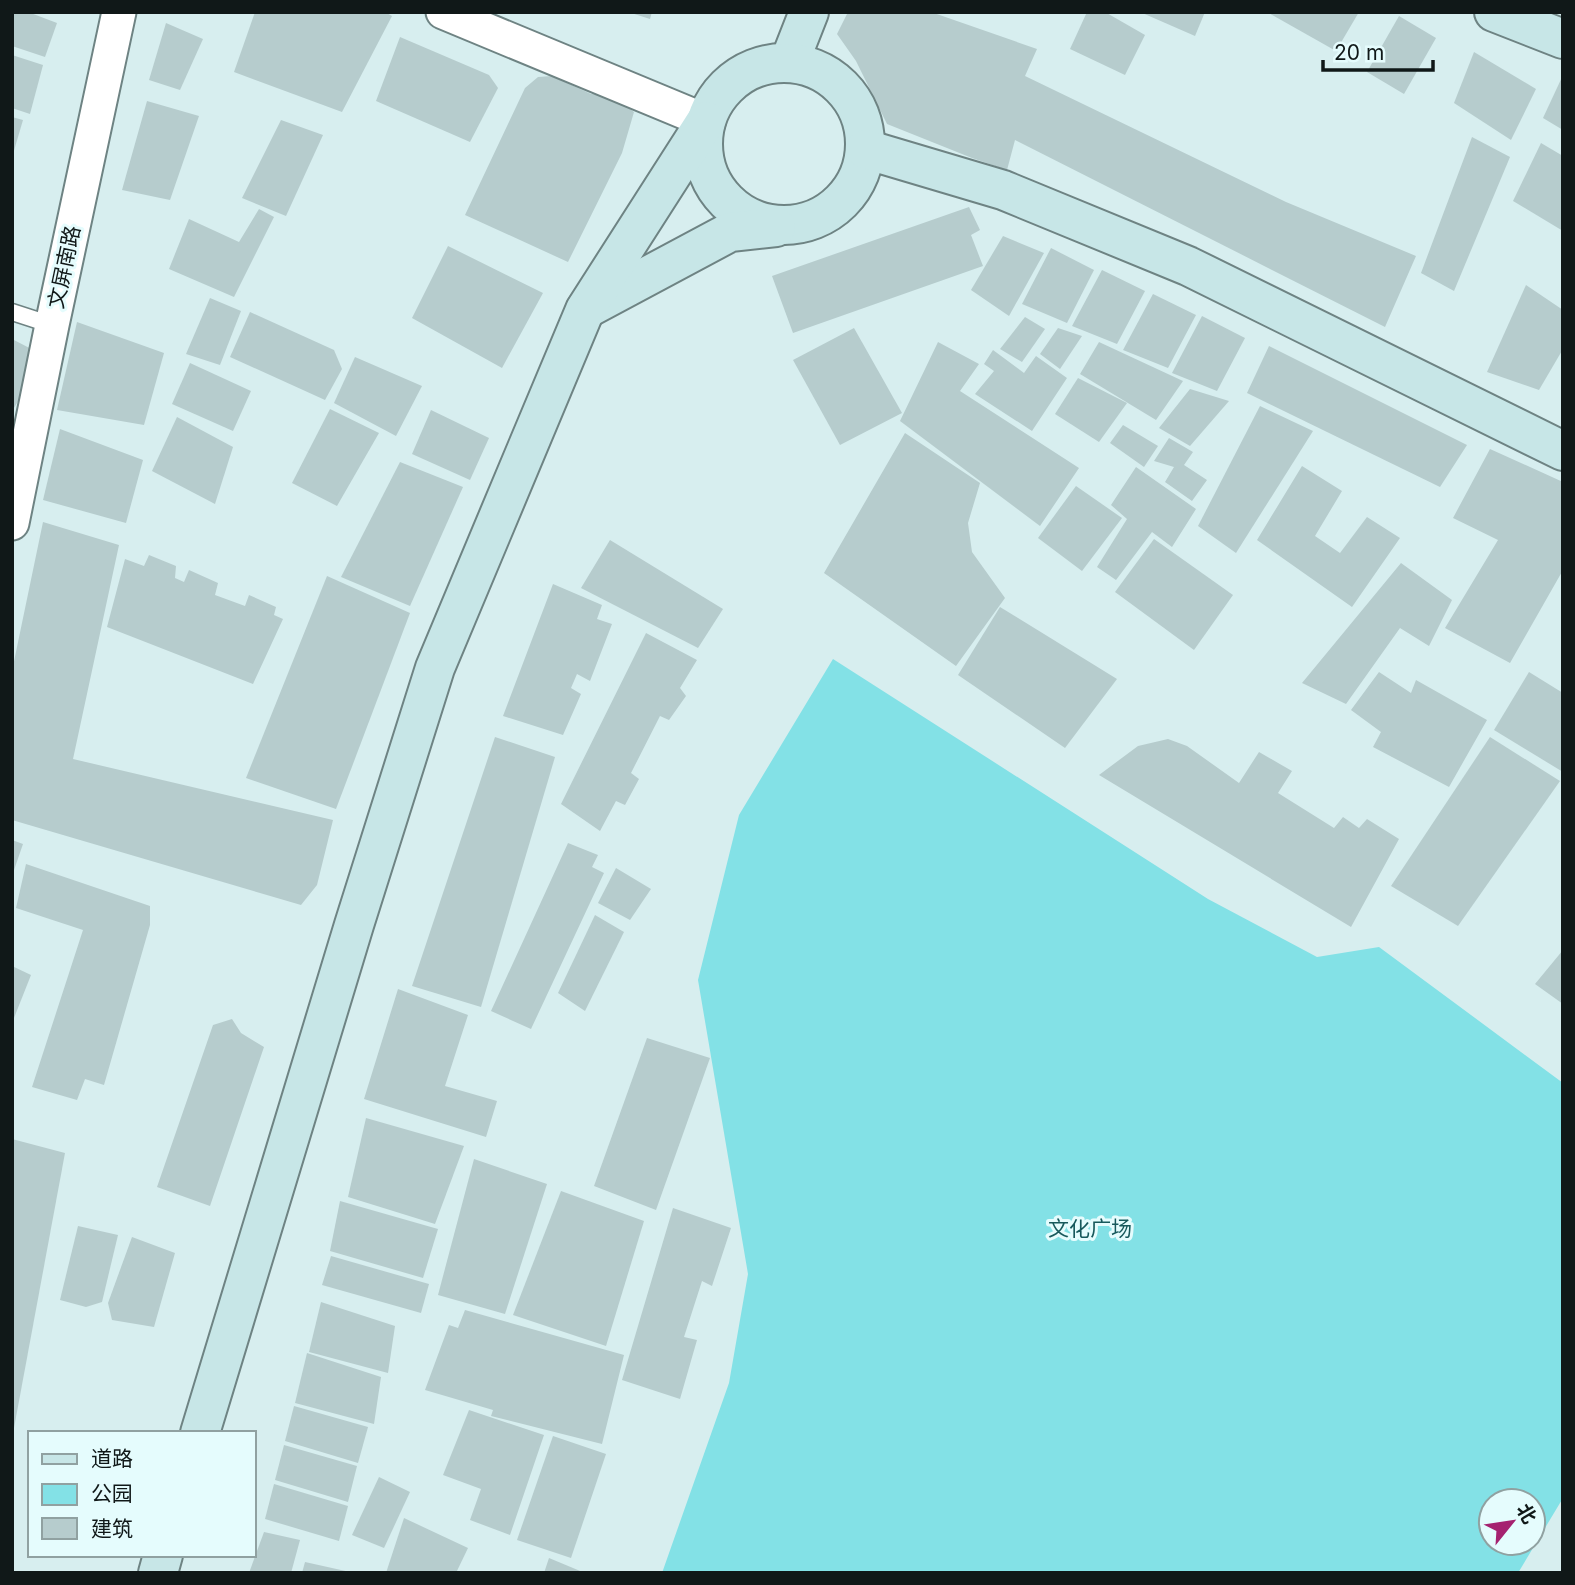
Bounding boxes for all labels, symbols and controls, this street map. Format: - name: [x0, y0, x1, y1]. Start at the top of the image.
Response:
- scale bar: [1323, 28, 1433, 72]
- text: 20 m: [1334, 40, 1384, 65]
- street label: 文屏南路: [43, 223, 85, 311]
- park label: 文化广场: [1048, 1216, 1132, 1241]
- legend: [28, 1431, 256, 1557]
- text: 道路: [91, 1446, 133, 1471]
- text: 公园: [91, 1481, 133, 1506]
- north arrow: [1477, 1487, 1547, 1557]
- text: 北: [1512, 1500, 1541, 1528]
- text: 建筑: [91, 1516, 133, 1541]

